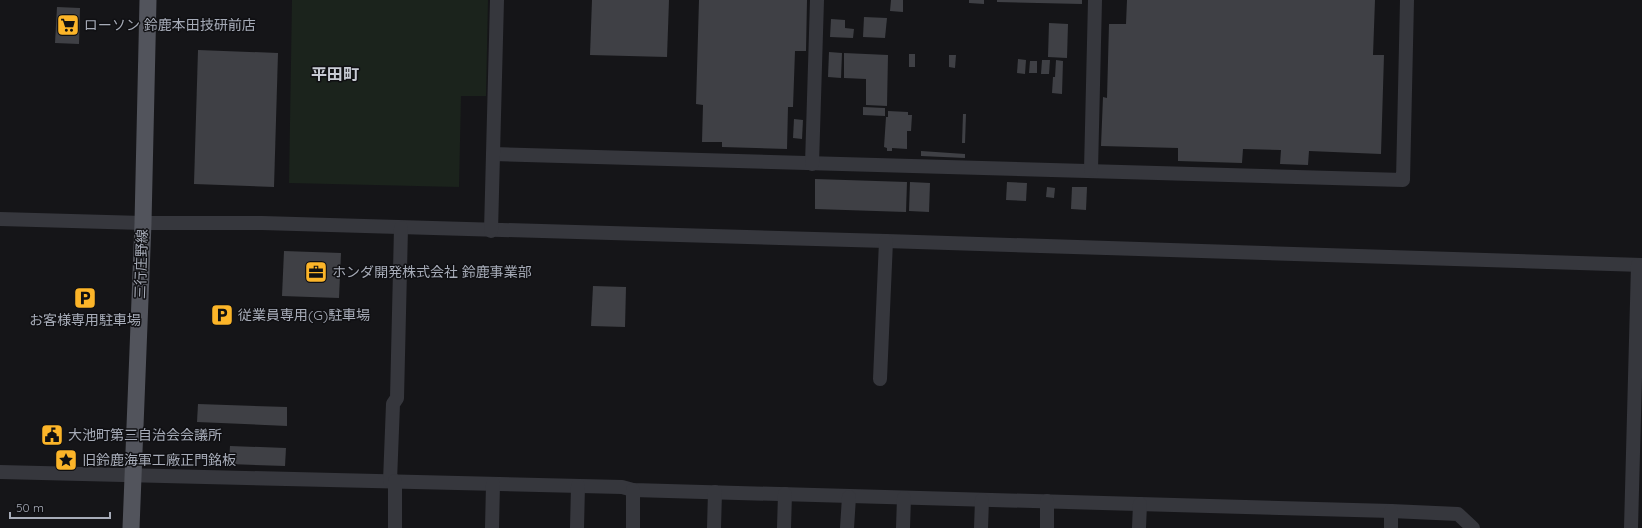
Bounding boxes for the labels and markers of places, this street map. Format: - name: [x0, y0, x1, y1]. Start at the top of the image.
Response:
- supermarket icon: ローソン 鈴鹿本田技研前店: [55, 12, 81, 38]
- place label: ローソン 鈴鹿本田技研前店: [84, 16, 256, 34]
- office icon: ホンダ開発株式会社 鈴鹿事業部: [303, 259, 329, 285]
- place label: ホンダ開発株式会社 鈴鹿事業部: [332, 263, 532, 281]
- parking icon: お客様専用駐車場: [72, 285, 98, 311]
- parking icon: 従業員専用(G)駐車場: [209, 302, 235, 328]
- place label: 従業員専用(G)駐車場: [238, 306, 370, 324]
- place label: お客様専用駐車場: [29, 311, 141, 329]
- public building icon: 大池町第三自治会会議所: [39, 422, 65, 448]
- place label: 大池町第三自治会会議所: [68, 426, 222, 444]
- place icon: 旧鈴鹿海軍工廠正門銘板: [53, 447, 79, 473]
- place label: 旧鈴鹿海軍工廠正門銘板: [82, 451, 236, 469]

